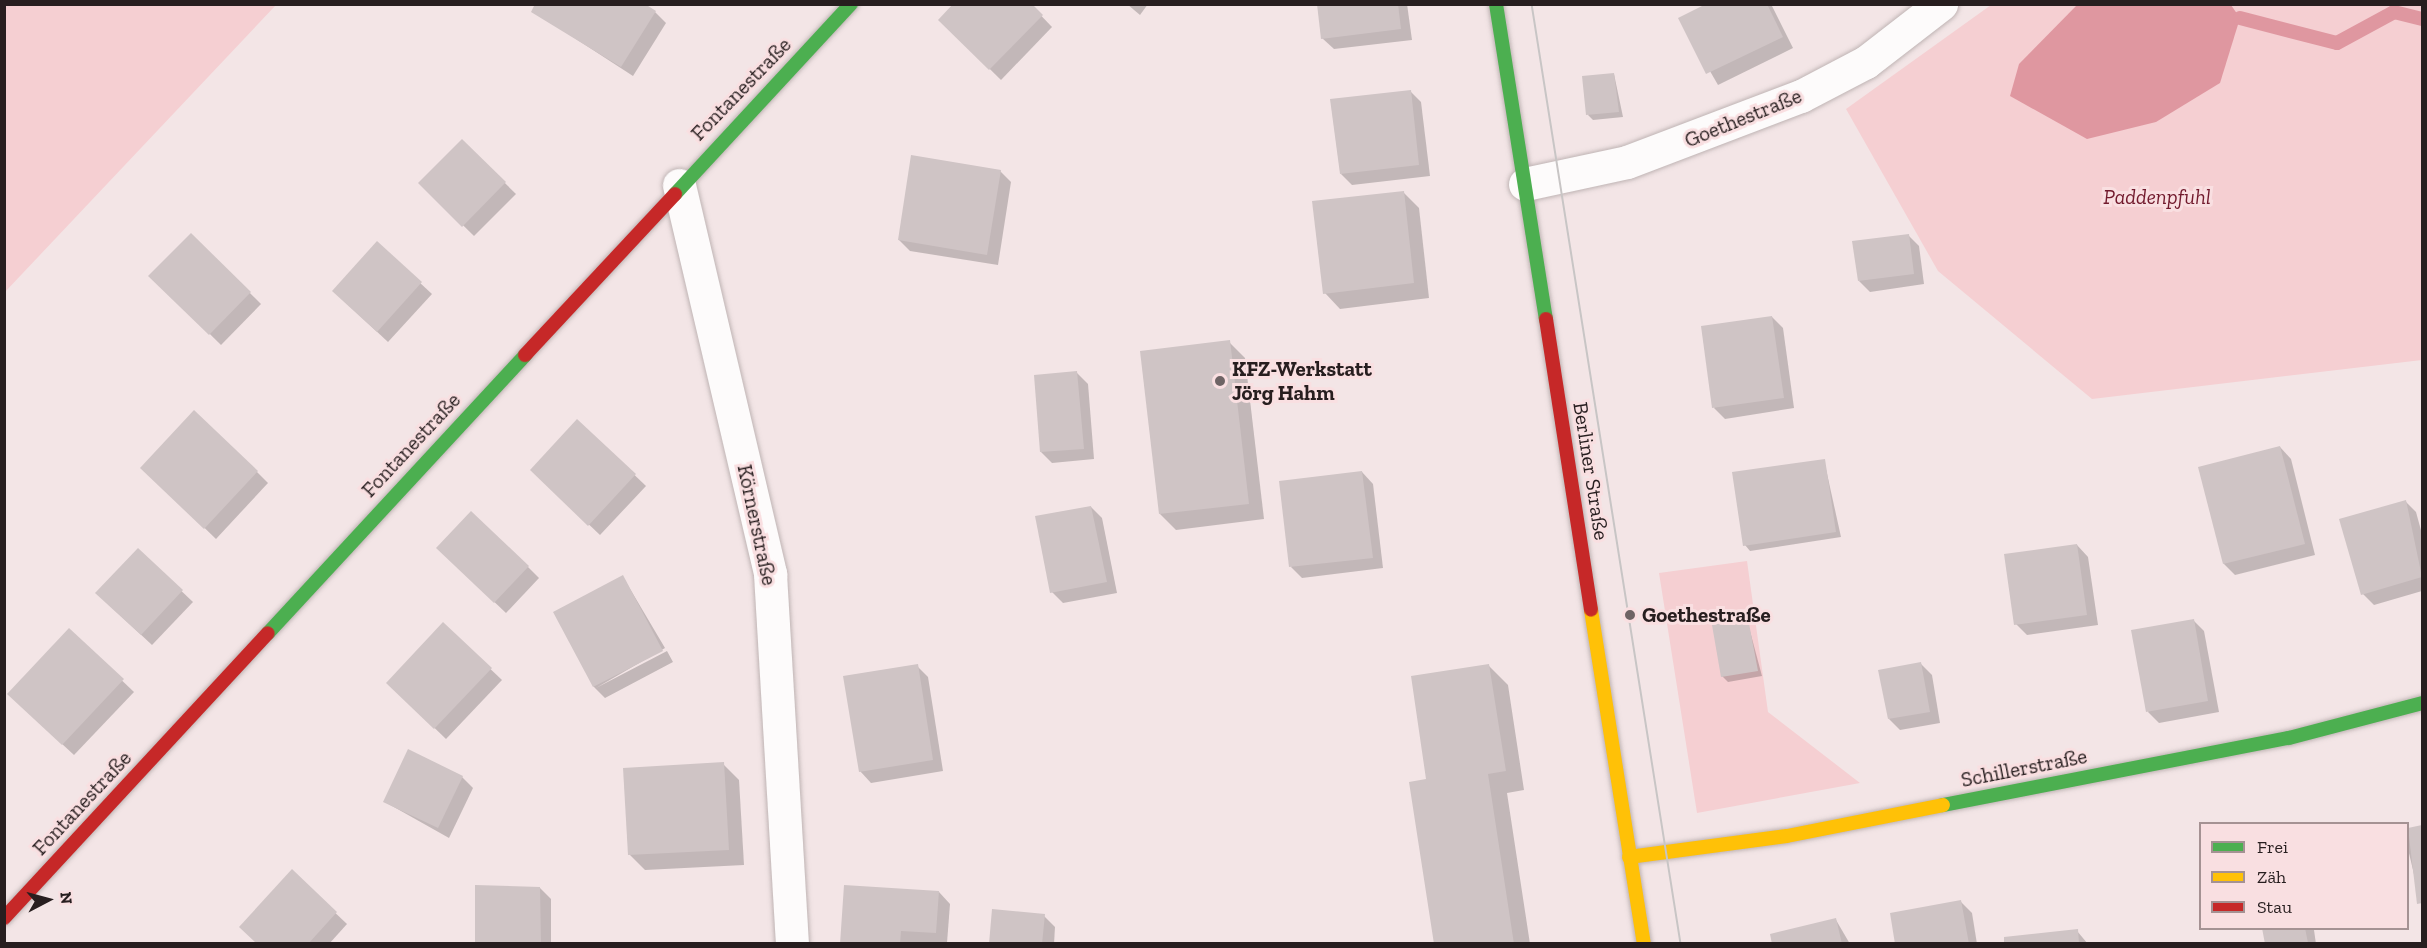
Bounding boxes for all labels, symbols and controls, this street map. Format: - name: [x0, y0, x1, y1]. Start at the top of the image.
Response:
- street label: Fontanestraße: [686, 32, 796, 146]
- street label: Goethestraße: [1681, 83, 1805, 153]
- park label: Paddenpfuhl: [2103, 184, 2211, 210]
- place label: KFZ-Werkstatt Jörg Hahm: [1232, 356, 1372, 406]
- marker: KFZ-Werkstatt Jörg Hahm: [1213, 374, 1227, 388]
- street label: Fontanestraße: [356, 388, 466, 502]
- street label: Berliner Straße: [1568, 400, 1614, 542]
- street label: Körnerstraße: [732, 462, 782, 588]
- place label: Goethestraße: [1642, 602, 1771, 628]
- marker: Goethestraße: [1623, 608, 1637, 622]
- street label: Schillerstraße: [1959, 743, 2089, 793]
- street label: Fontanestraße: [27, 746, 137, 860]
- legend: [2199, 822, 2409, 930]
- text: Frei: [2257, 836, 2288, 858]
- text: Zäh: [2257, 866, 2286, 888]
- north arrow: [18, 870, 78, 930]
- text: N: [56, 891, 76, 905]
- text: Stau: [2257, 896, 2292, 918]

